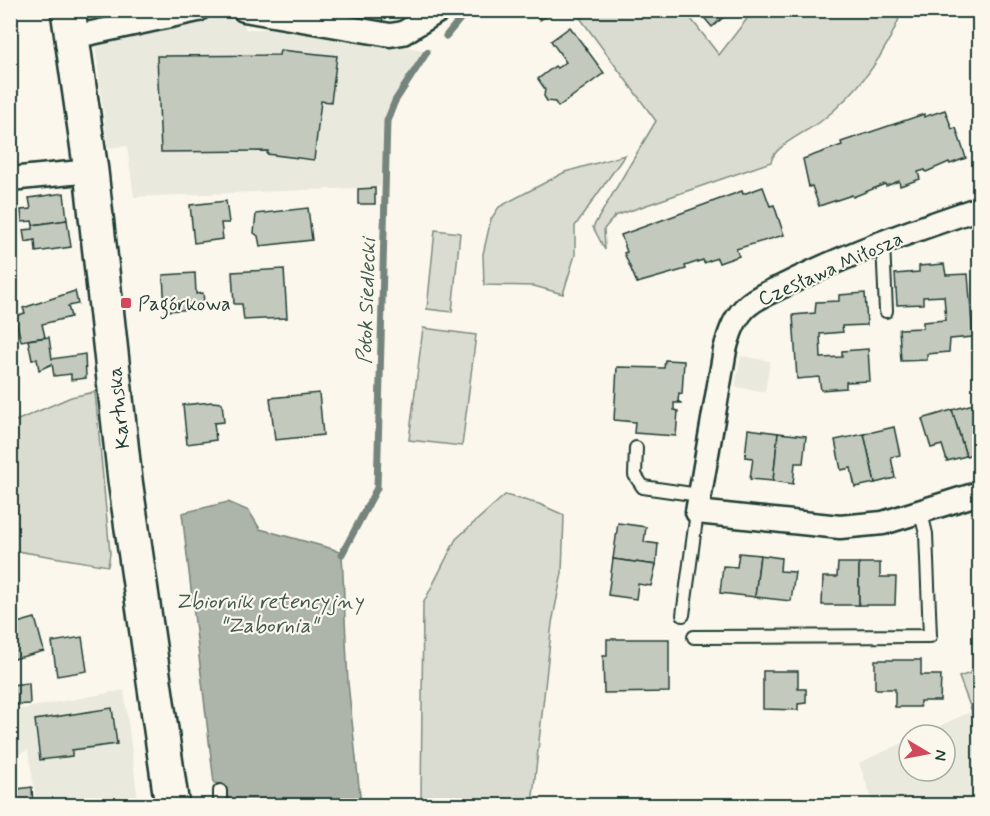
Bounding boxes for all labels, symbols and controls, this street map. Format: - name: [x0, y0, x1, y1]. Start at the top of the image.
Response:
- street label: Czesława Miłosza: [754, 225, 907, 313]
- water label: Potok Siedlecki: [351, 235, 383, 364]
- place label: Pagórkowa: [138, 291, 231, 320]
- marker: Pagórkowa: [119, 296, 133, 310]
- street label: Kartuska: [102, 365, 137, 450]
- water label: Zbiornik retencyjny "Zabornia": [175, 588, 365, 640]
- north arrow: [897, 723, 957, 783]
- text: N: [929, 748, 952, 762]

